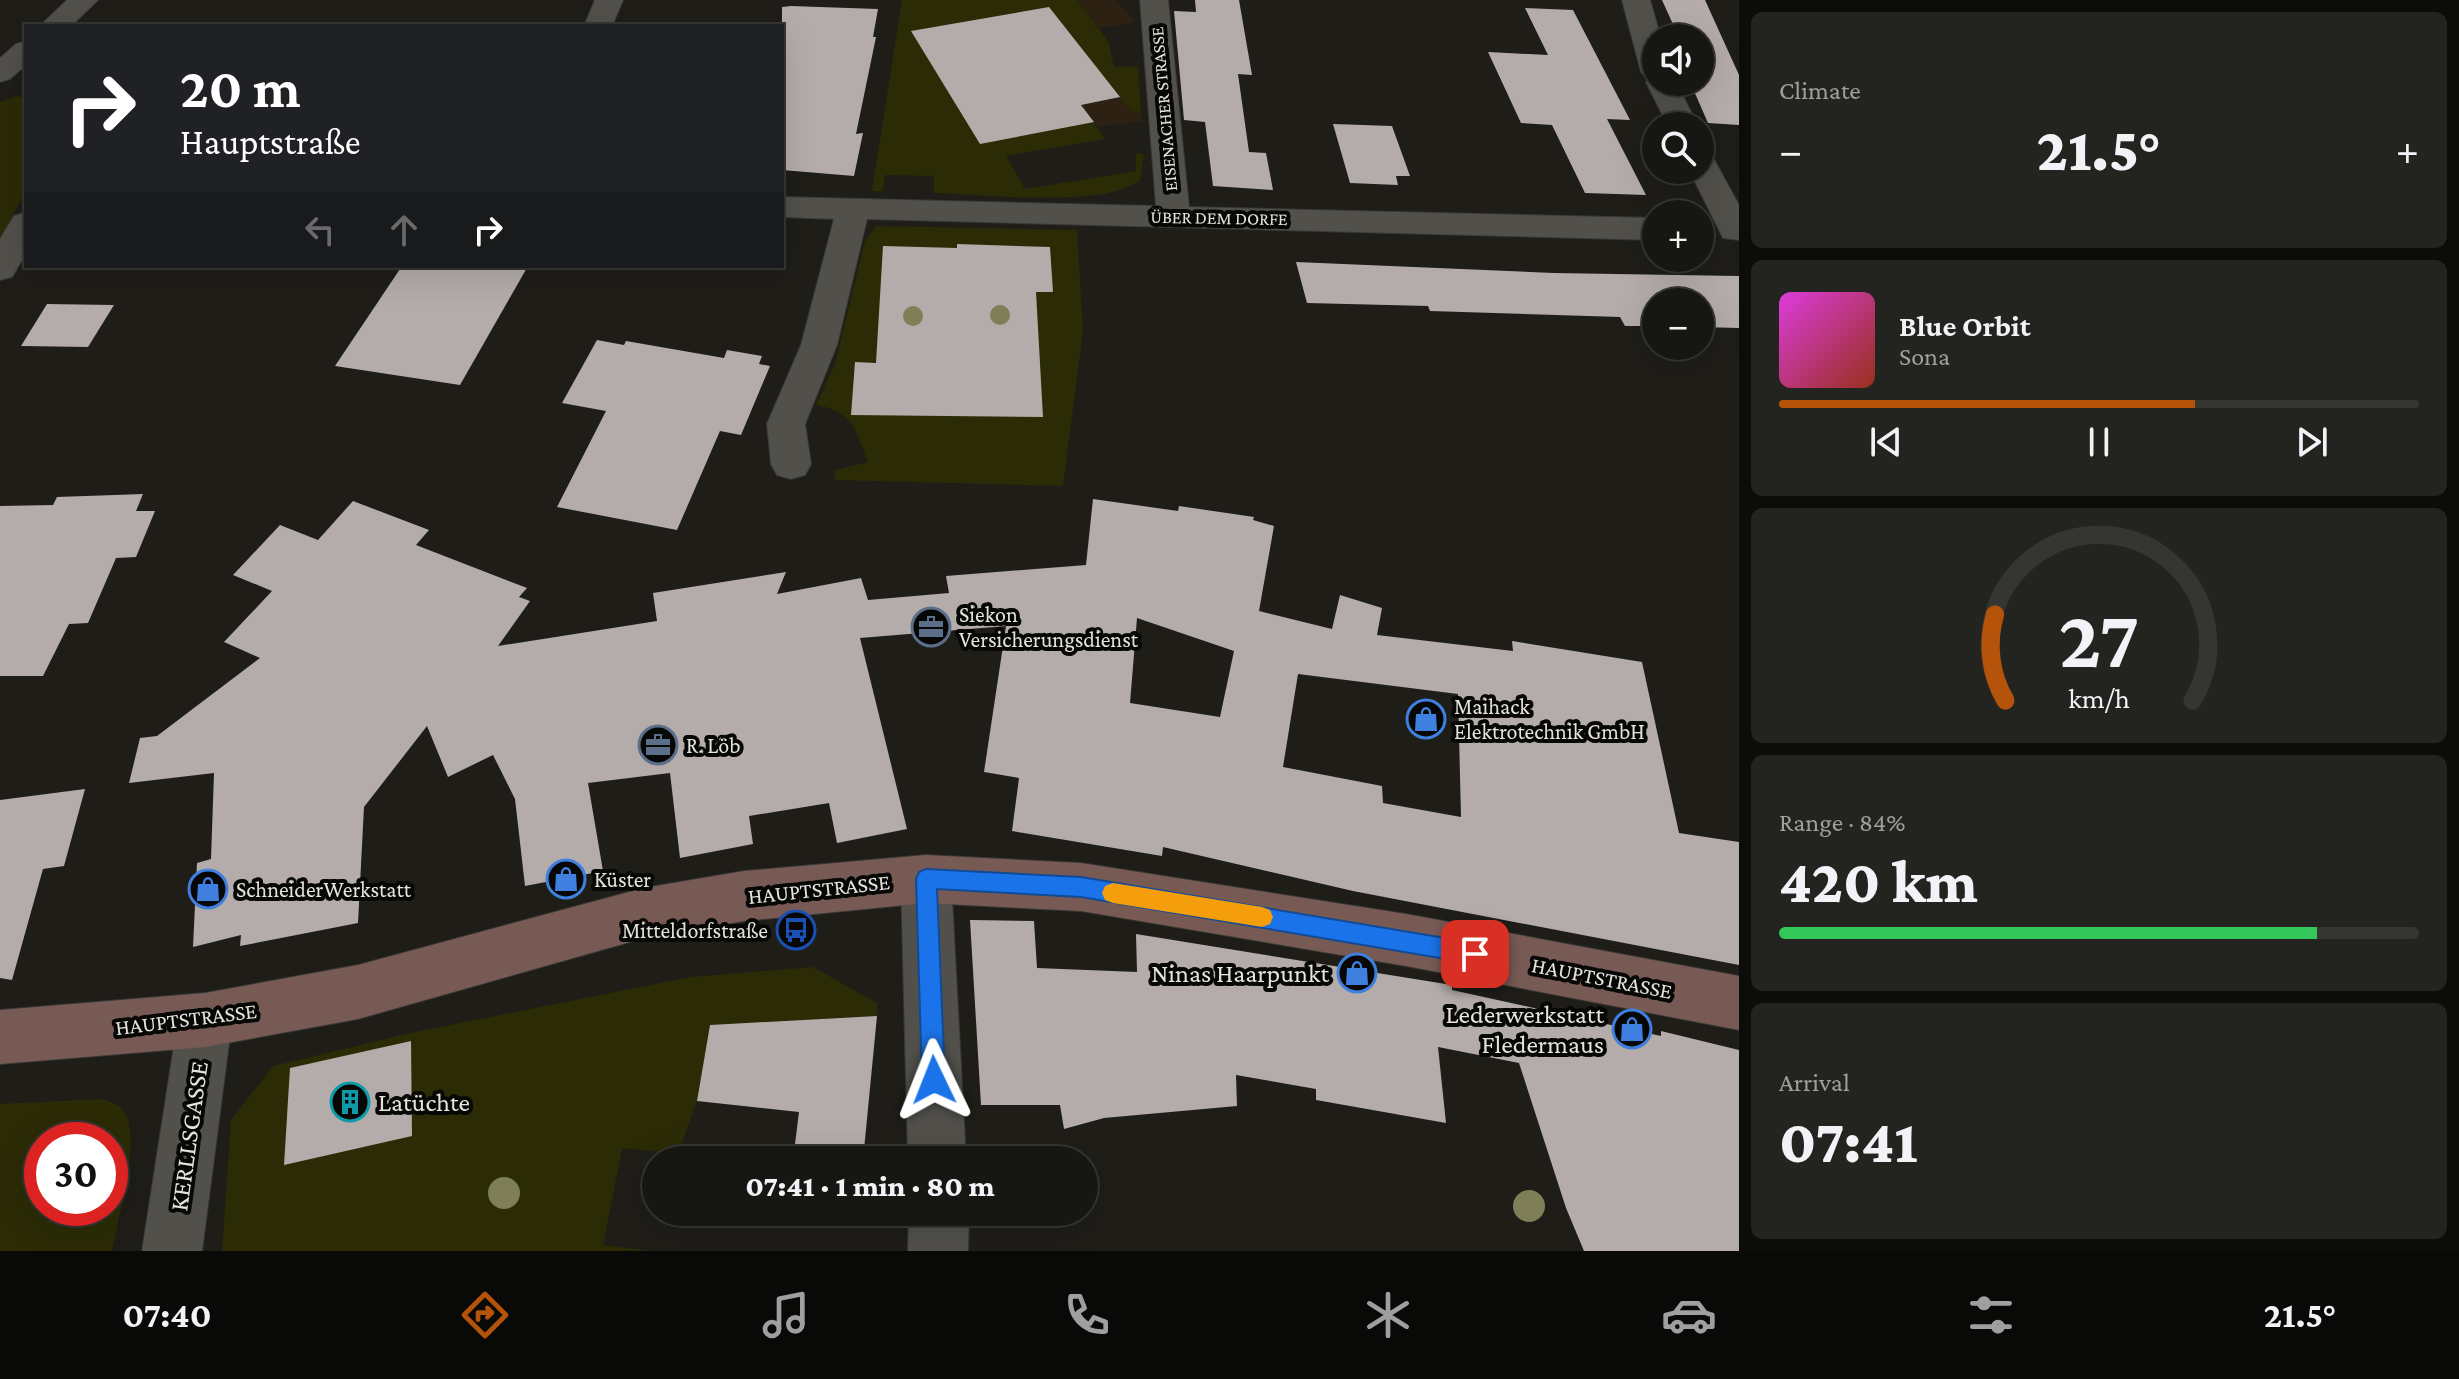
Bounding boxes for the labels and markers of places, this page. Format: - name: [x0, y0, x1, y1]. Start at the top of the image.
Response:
- place label: Siekon Versicherungsdienst: [959, 602, 1139, 652]
- office icon: Siekon Versicherungsdienst: [910, 606, 952, 648]
- place label: Maihack Elektrotechnik GmbH: [1454, 694, 1645, 744]
- shop icon: Maihack Elektrotechnik GmbH: [1405, 698, 1447, 740]
- office icon: R. Löb: [637, 724, 679, 766]
- place label: R. Löb: [686, 733, 741, 758]
- shop icon: Küster: [545, 858, 587, 900]
- place label: Küster: [594, 867, 651, 892]
- shop icon: SchneiderWerkstatt: [187, 868, 229, 910]
- place label: SchneiderWerkstatt: [236, 877, 412, 902]
- bus stop icon: Mitteldorfstraße: [775, 909, 817, 951]
- place label: Mitteldorfstraße: [622, 918, 768, 943]
- pin: [1441, 920, 1509, 988]
- shop icon: Ninas Haarpunkt: [1336, 952, 1378, 994]
- place label: Ninas Haarpunkt: [1151, 959, 1329, 988]
- place label: Lederwerkstatt Fledermaus: [1446, 1000, 1604, 1059]
- shop icon: Lederwerkstatt Fledermaus: [1611, 1008, 1653, 1050]
- building icon: Latüchte: [329, 1081, 371, 1123]
- place label: Latüchte: [378, 1088, 470, 1117]

